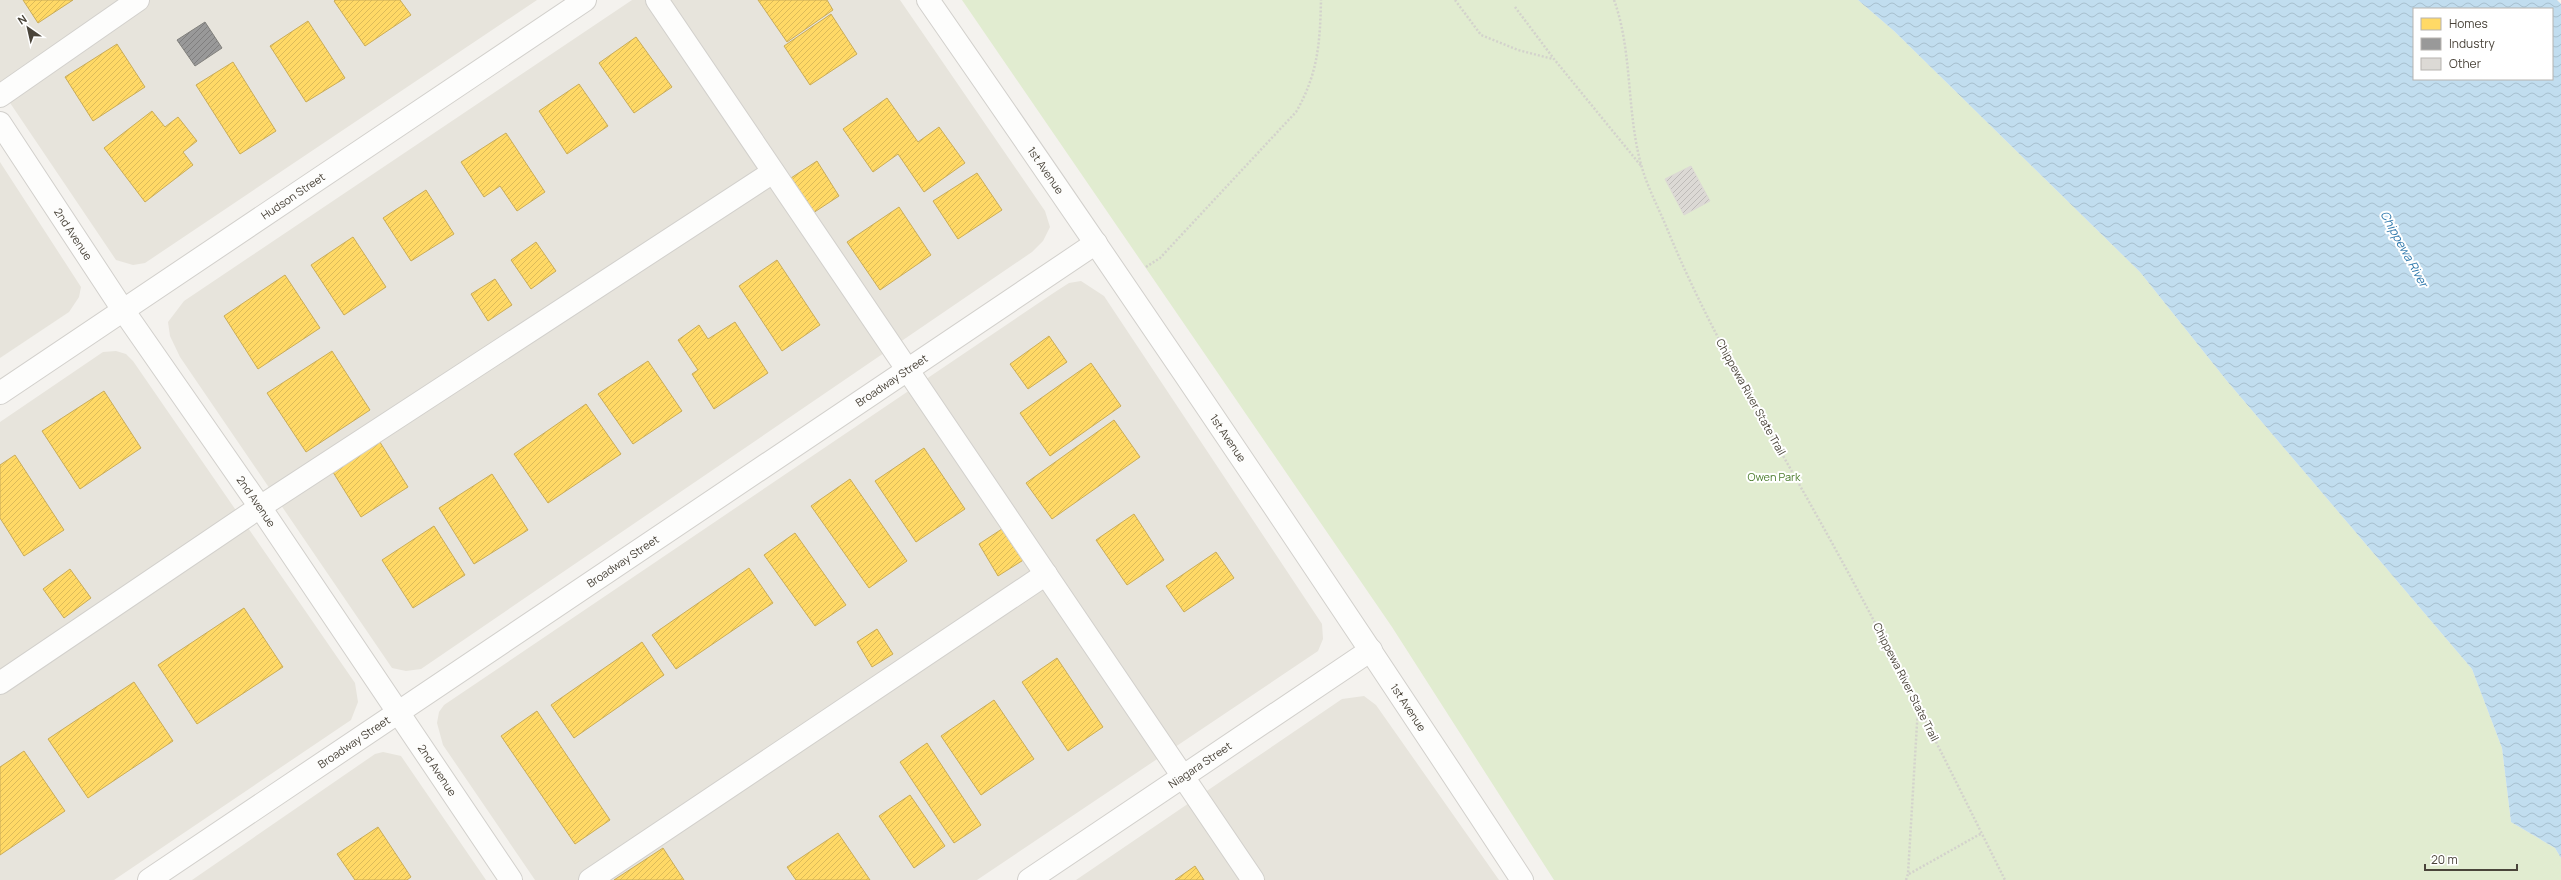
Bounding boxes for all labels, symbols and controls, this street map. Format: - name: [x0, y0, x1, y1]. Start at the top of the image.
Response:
- north arrow: [8, 8, 48, 48]
- legend: [2413, 8, 2553, 80]
- text: N: [15, 11, 30, 28]
- text: Homes: [2449, 15, 2488, 32]
- text: Industry: [2449, 35, 2495, 52]
- text: Other: [2449, 55, 2482, 72]
- street label: 1st Avenue: [1024, 143, 1068, 197]
- street label: Hudson Street: [258, 169, 328, 223]
- street label: 2nd Avenue: [51, 205, 96, 263]
- water label: Chippewa River: [2376, 207, 2433, 292]
- street label: Chippewa River State Trail: [1713, 336, 1790, 458]
- street label: Broadway Street: [852, 350, 930, 410]
- street label: 1st Avenue: [1207, 411, 1250, 465]
- park label: Owen Park: [1747, 469, 1801, 484]
- street label: 2nd Avenue: [233, 473, 280, 530]
- street label: Broadway Street: [583, 531, 662, 591]
- street label: Chippewa River State Trail: [1870, 620, 1943, 744]
- street label: 1st Avenue: [1387, 680, 1430, 734]
- street label: Broadway Street: [315, 712, 393, 771]
- street label: Niagara Street: [1165, 738, 1234, 791]
- street label: 2nd Avenue: [415, 741, 461, 799]
- scale bar: [2425, 846, 2517, 872]
- text: 20 m: [2431, 851, 2458, 868]

